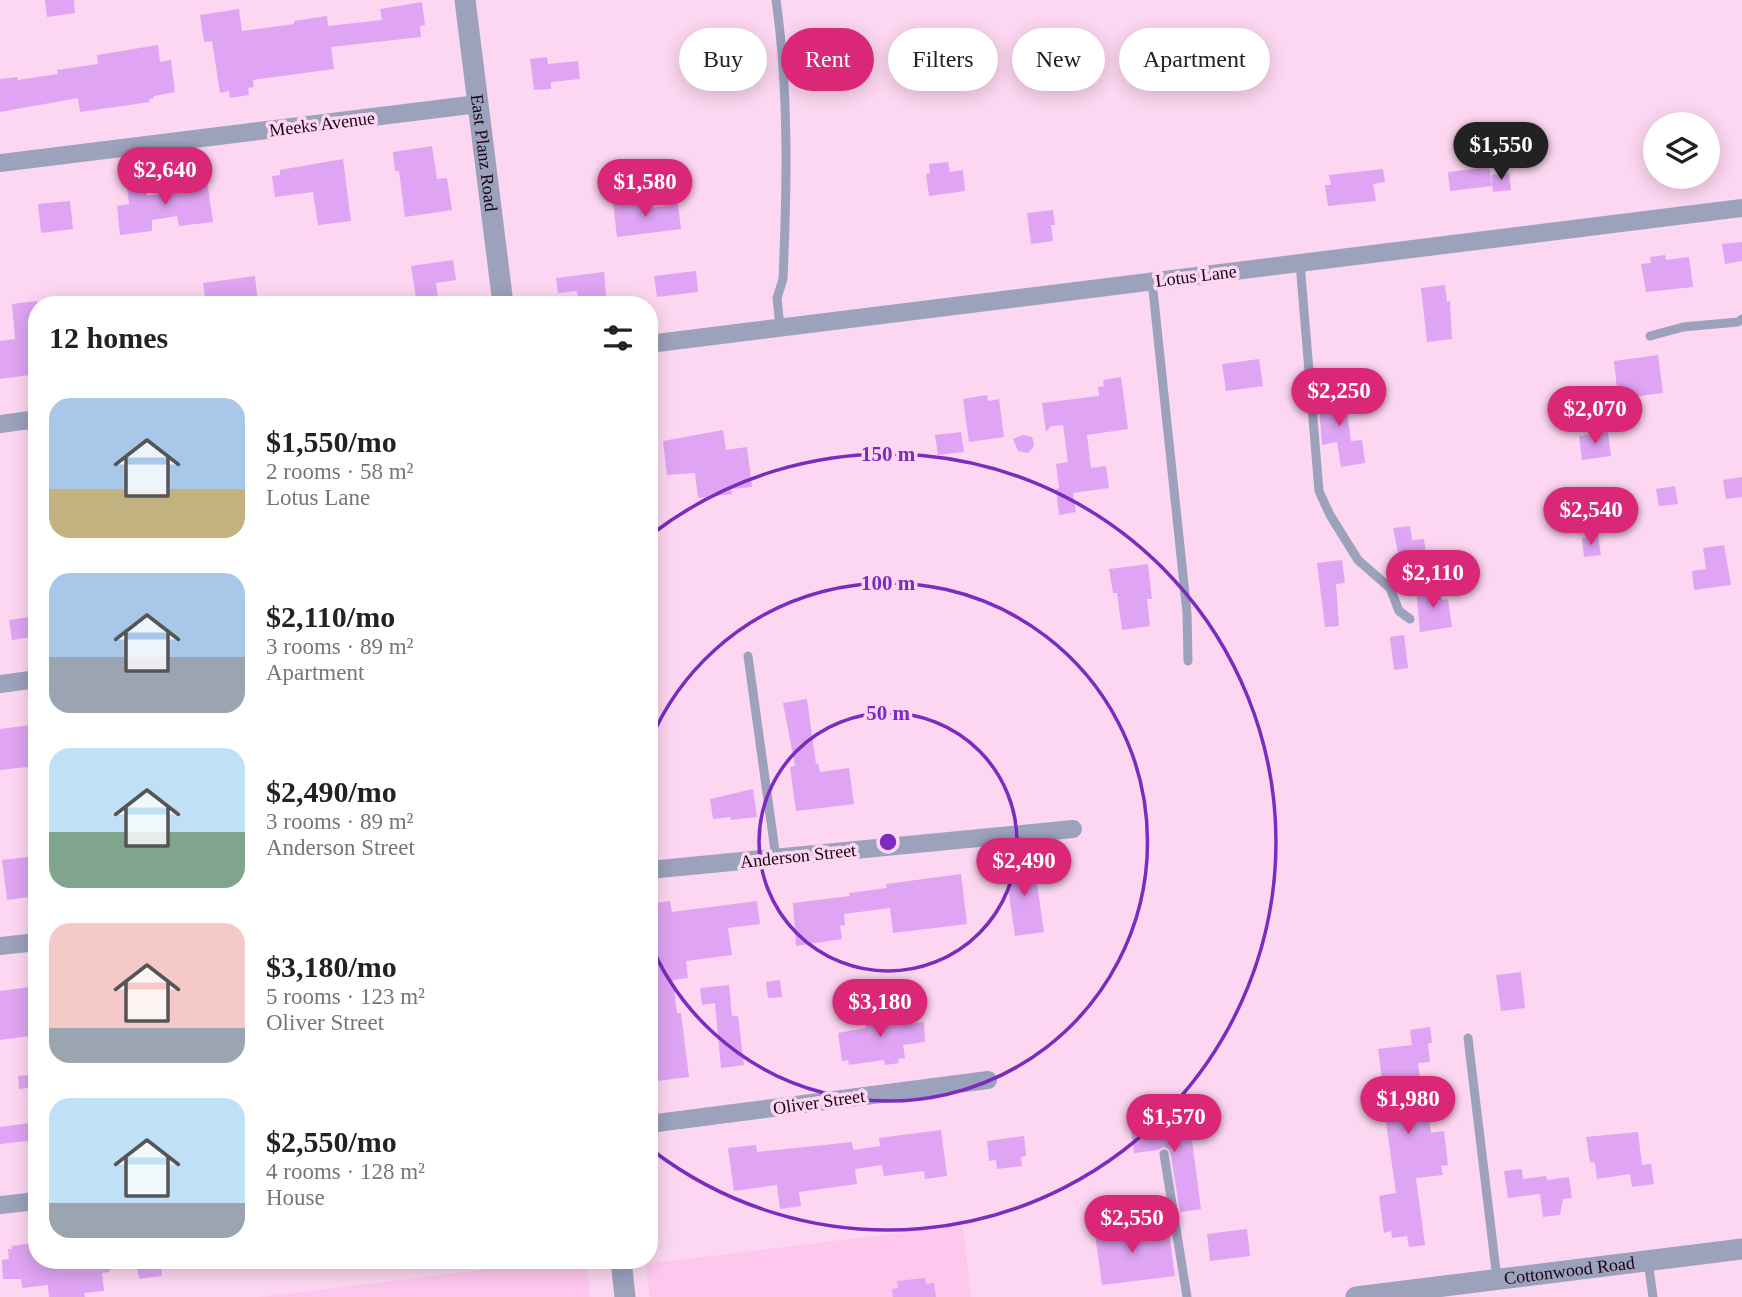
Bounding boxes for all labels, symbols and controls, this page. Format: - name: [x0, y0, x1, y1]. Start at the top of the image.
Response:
- chip: Buy: [679, 28, 767, 91]
- chip: Rent: [781, 28, 874, 91]
- chip: Filters: [888, 28, 998, 91]
- chip: New: [1012, 28, 1105, 91]
- chip: Apartment: [1119, 28, 1270, 91]
- street label: East Planz Road: [467, 93, 501, 213]
- street label: Meeks Avenue: [268, 108, 376, 140]
- map controls: [1643, 112, 1720, 189]
- button: layers: [1643, 112, 1720, 189]
- pin: $1,550: [1444, 122, 1558, 182]
- text: $1,550: [1469, 132, 1533, 157]
- pin: $2,640: [108, 148, 222, 207]
- text: $2,640: [133, 157, 197, 182]
- pin: $1,580: [588, 160, 702, 219]
- text: $1,580: [613, 169, 677, 194]
- street label: Lotus Lane: [1154, 261, 1238, 291]
- icon: filters: [599, 319, 637, 357]
- text: 12 homes: [49, 321, 168, 354]
- pin: $2,250: [1282, 368, 1396, 428]
- text: $2,250: [1307, 378, 1371, 403]
- pin: $2,070: [1538, 386, 1652, 446]
- text: $2,070: [1563, 396, 1627, 421]
- text: $1,550/mo: [266, 425, 397, 458]
- icon: home: [105, 426, 189, 510]
- text: 150 m: [861, 442, 916, 466]
- text: 2 rooms · 58 m²: [266, 459, 413, 484]
- text: Lotus Lane: [266, 485, 370, 510]
- pin: $2,540: [1534, 488, 1648, 547]
- text: $2,540: [1559, 497, 1623, 522]
- pin: $2,110: [1376, 550, 1490, 610]
- text: $2,110: [1402, 560, 1464, 585]
- text: 100 m: [861, 571, 916, 595]
- text: $2,110/mo: [266, 600, 395, 633]
- icon: home: [105, 601, 189, 685]
- text: 3 rooms · 89 m²: [266, 634, 413, 659]
- text: Apartment: [266, 660, 364, 685]
- text: 50 m: [866, 701, 910, 725]
- text: $2,490/mo: [266, 775, 397, 808]
- icon: home: [105, 776, 189, 860]
- text: 3 rooms · 89 m²: [266, 809, 413, 834]
- centre of rings: [876, 830, 900, 854]
- text: Anderson Street: [266, 835, 415, 860]
- pin: $2,490: [967, 838, 1081, 898]
- street label: Anderson Street: [739, 840, 857, 872]
- text: $2,490: [992, 848, 1056, 873]
- text: $3,180/mo: [266, 950, 397, 983]
- icon: home: [105, 951, 189, 1035]
- pin: $3,180: [823, 979, 937, 1039]
- text: 5 rooms · 123 m²: [266, 984, 425, 1009]
- text: $3,180: [848, 989, 912, 1014]
- text: Oliver Street: [266, 1010, 384, 1035]
- pin: $1,980: [1351, 1076, 1465, 1136]
- street label: Oliver Street: [772, 1086, 866, 1118]
- text: $1,980: [1376, 1086, 1440, 1111]
- pin: $1,570: [1117, 1094, 1231, 1154]
- text: $1,570: [1142, 1104, 1206, 1129]
- text: $2,550/mo: [266, 1125, 397, 1158]
- icon: home: [105, 1126, 189, 1210]
- text: 4 rooms · 128 m²: [266, 1159, 425, 1184]
- text: House: [266, 1185, 325, 1210]
- pin: $2,550: [1075, 1196, 1189, 1255]
- text: $2,550: [1100, 1205, 1164, 1230]
- street label: Cottonwood Road: [1503, 1252, 1636, 1289]

